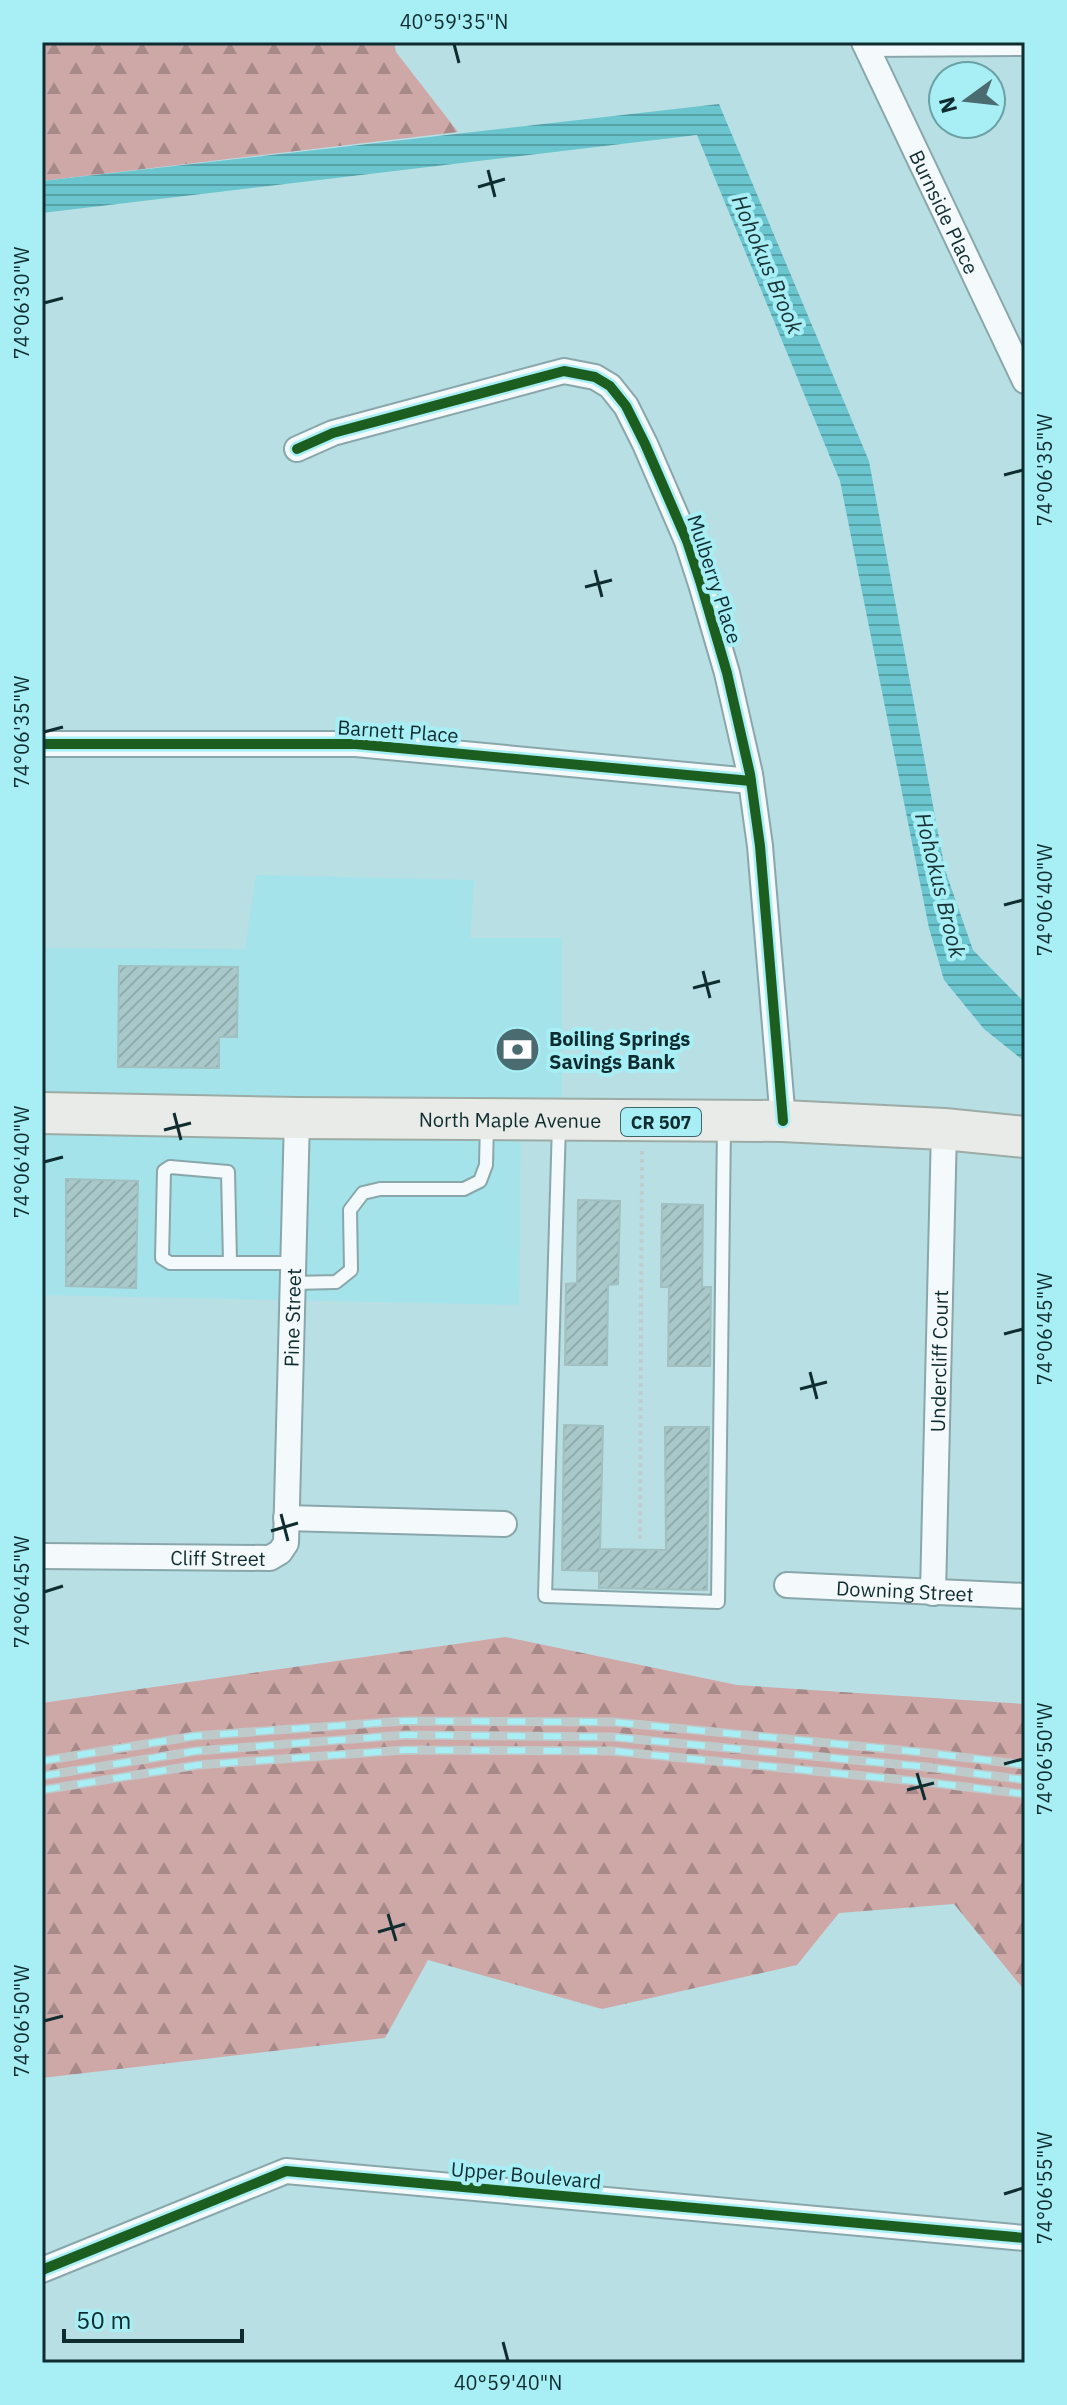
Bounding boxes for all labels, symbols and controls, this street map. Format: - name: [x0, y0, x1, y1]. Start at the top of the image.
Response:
- text: 40°59'35"N: [400, 8, 508, 35]
- north arrow: [927, 60, 1007, 140]
- text: N: [931, 94, 963, 117]
- street label: Burnside Place: [904, 145, 986, 278]
- water label: Hohokus Brook: [726, 190, 811, 338]
- text: 74°06'30"W: [8, 246, 35, 359]
- text: 74°06'35"W: [1031, 413, 1058, 526]
- street label: Mulberry Place: [681, 511, 749, 647]
- text: 74°06'35"W: [8, 675, 35, 788]
- street label: Barnett Place: [337, 713, 459, 749]
- water label: Hohokus Brook: [909, 810, 973, 961]
- text: 74°06'40"W: [1031, 843, 1058, 956]
- bank icon: Boiling Springs Savings Bank: [494, 1025, 542, 1073]
- place label: Boiling Springs Savings Bank: [549, 1025, 690, 1075]
- text: 74°06'40"W: [8, 1105, 35, 1218]
- street label: North Maple Avenue: [419, 1105, 601, 1133]
- road number: CR 507: [621, 1108, 701, 1136]
- street label: Pine Street: [277, 1268, 307, 1367]
- text: 74°06'45"W: [1031, 1272, 1058, 1385]
- street label: Undercliff Court: [923, 1290, 954, 1433]
- text: 74°06'45"W: [8, 1535, 35, 1648]
- street label: Cliff Street: [170, 1544, 266, 1571]
- street label: Downing Street: [835, 1574, 974, 1607]
- text: 74°06'50"W: [1031, 1702, 1058, 1815]
- text: 74°06'50"W: [8, 1964, 35, 2077]
- text: 74°06'55"W: [1031, 2131, 1058, 2244]
- street label: Upper Boulevard: [450, 2155, 602, 2195]
- scale bar: [64, 2293, 242, 2343]
- text: 50 m: [76, 2304, 131, 2336]
- text: 40°59'40"N: [454, 2369, 562, 2396]

